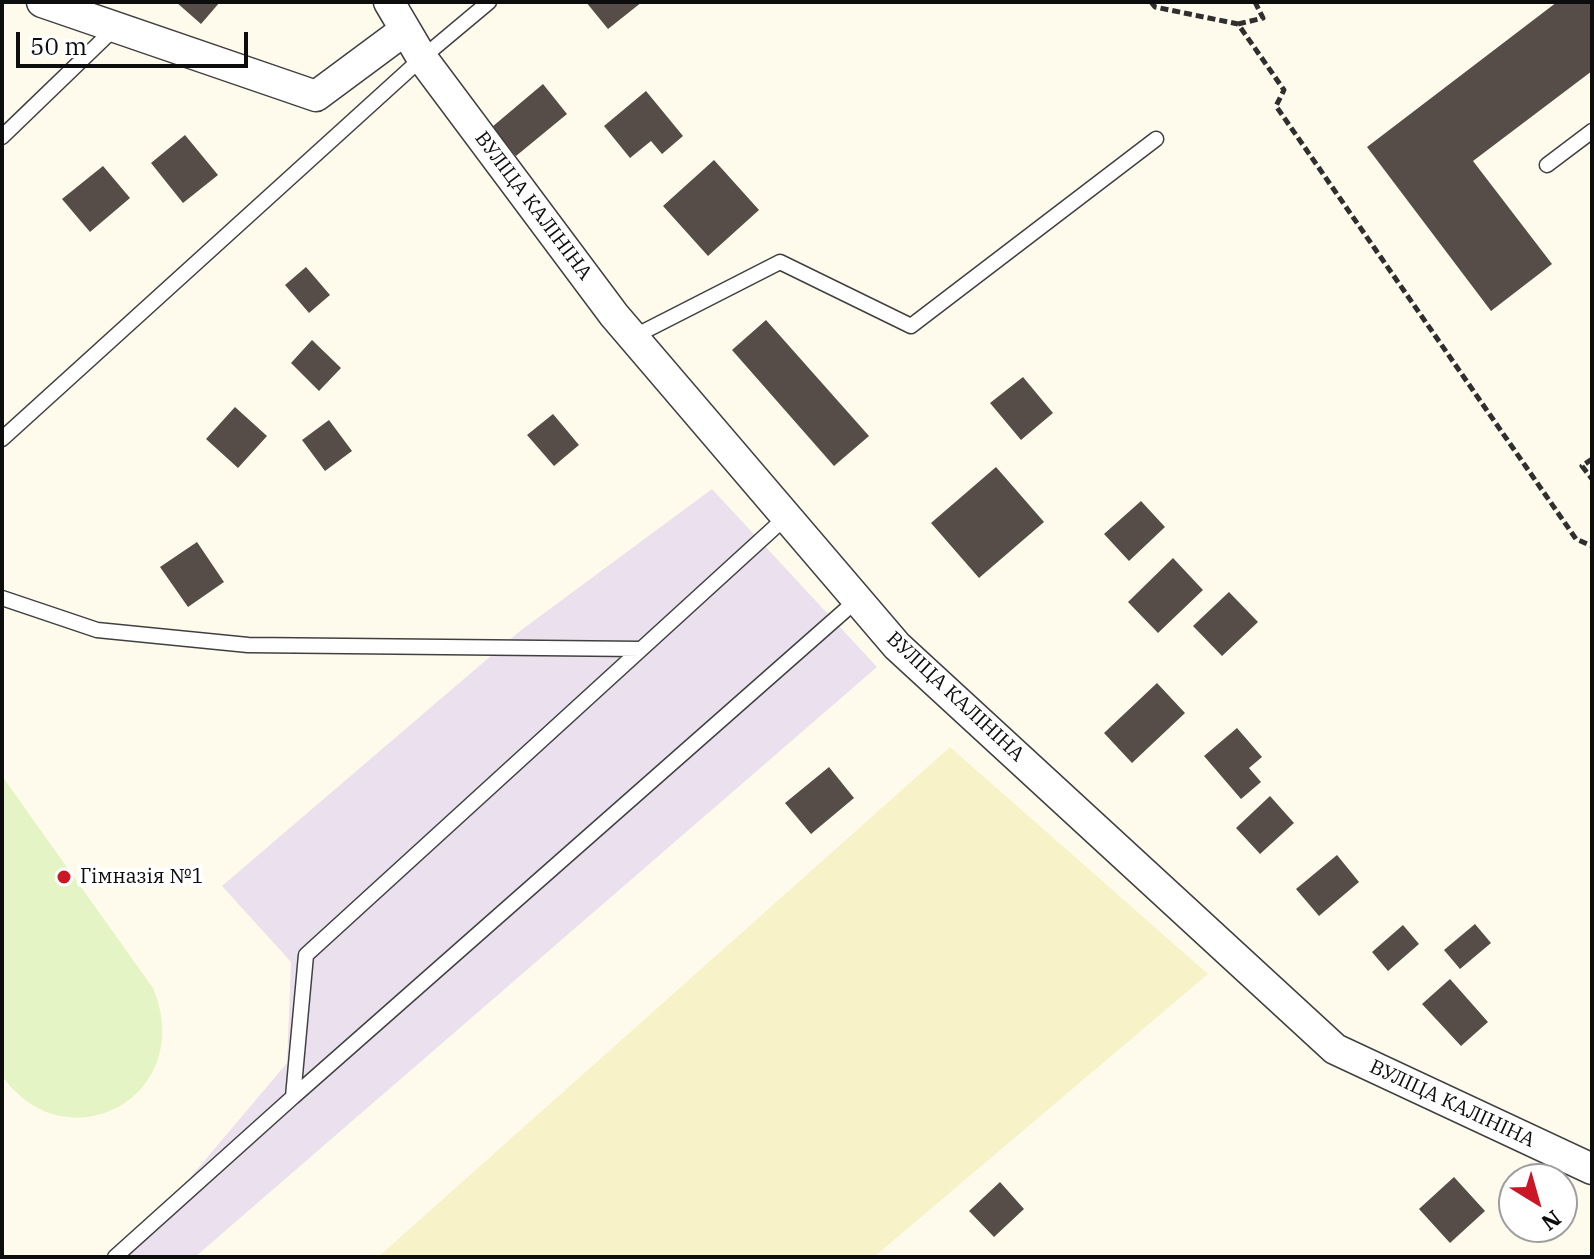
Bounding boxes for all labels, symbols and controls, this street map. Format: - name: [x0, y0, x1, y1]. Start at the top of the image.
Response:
- scale bar: [20, 16, 252, 66]
- text: 50 m: [30, 30, 87, 62]
- street label: ВУЛІЦА КАЛІНІНА: [469, 127, 597, 285]
- street label: ВУЛІЦА КАЛІНІНА: [881, 627, 1029, 767]
- place label: Гімназія №1: [80, 865, 203, 889]
- marker: Гімназія №1: [55, 868, 73, 886]
- street label: ВУЛІЦА КАЛІНІНА: [1366, 1055, 1538, 1153]
- north arrow: [1498, 1163, 1578, 1243]
- text: N: [1536, 1204, 1567, 1238]

